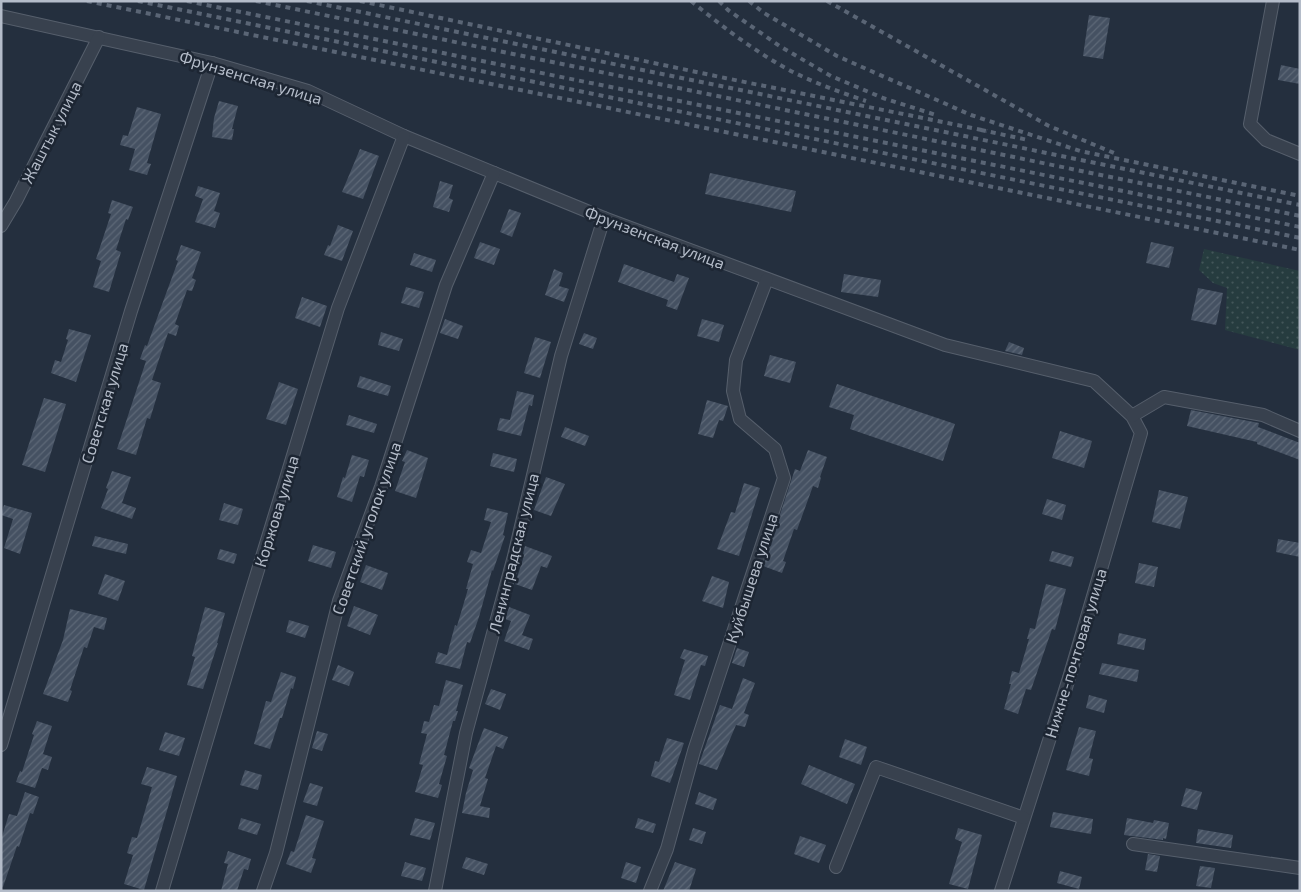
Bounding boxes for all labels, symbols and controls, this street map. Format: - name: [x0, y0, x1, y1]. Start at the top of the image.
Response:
- street label: Фрунзенская улица: [177, 46, 325, 109]
- street label: Жаштык улица: [17, 78, 86, 187]
- street label: Фрунзенская улица: [582, 202, 728, 273]
- street label: Советская улица: [77, 340, 132, 466]
- street label: Советский уголок улица: [327, 439, 405, 617]
- street label: Коржова улица: [250, 453, 303, 569]
- street label: Ленинградская улица: [484, 471, 543, 635]
- street label: Куйбышева улица: [721, 511, 782, 646]
- street label: Нижне-почтовая улица: [1040, 566, 1111, 740]

